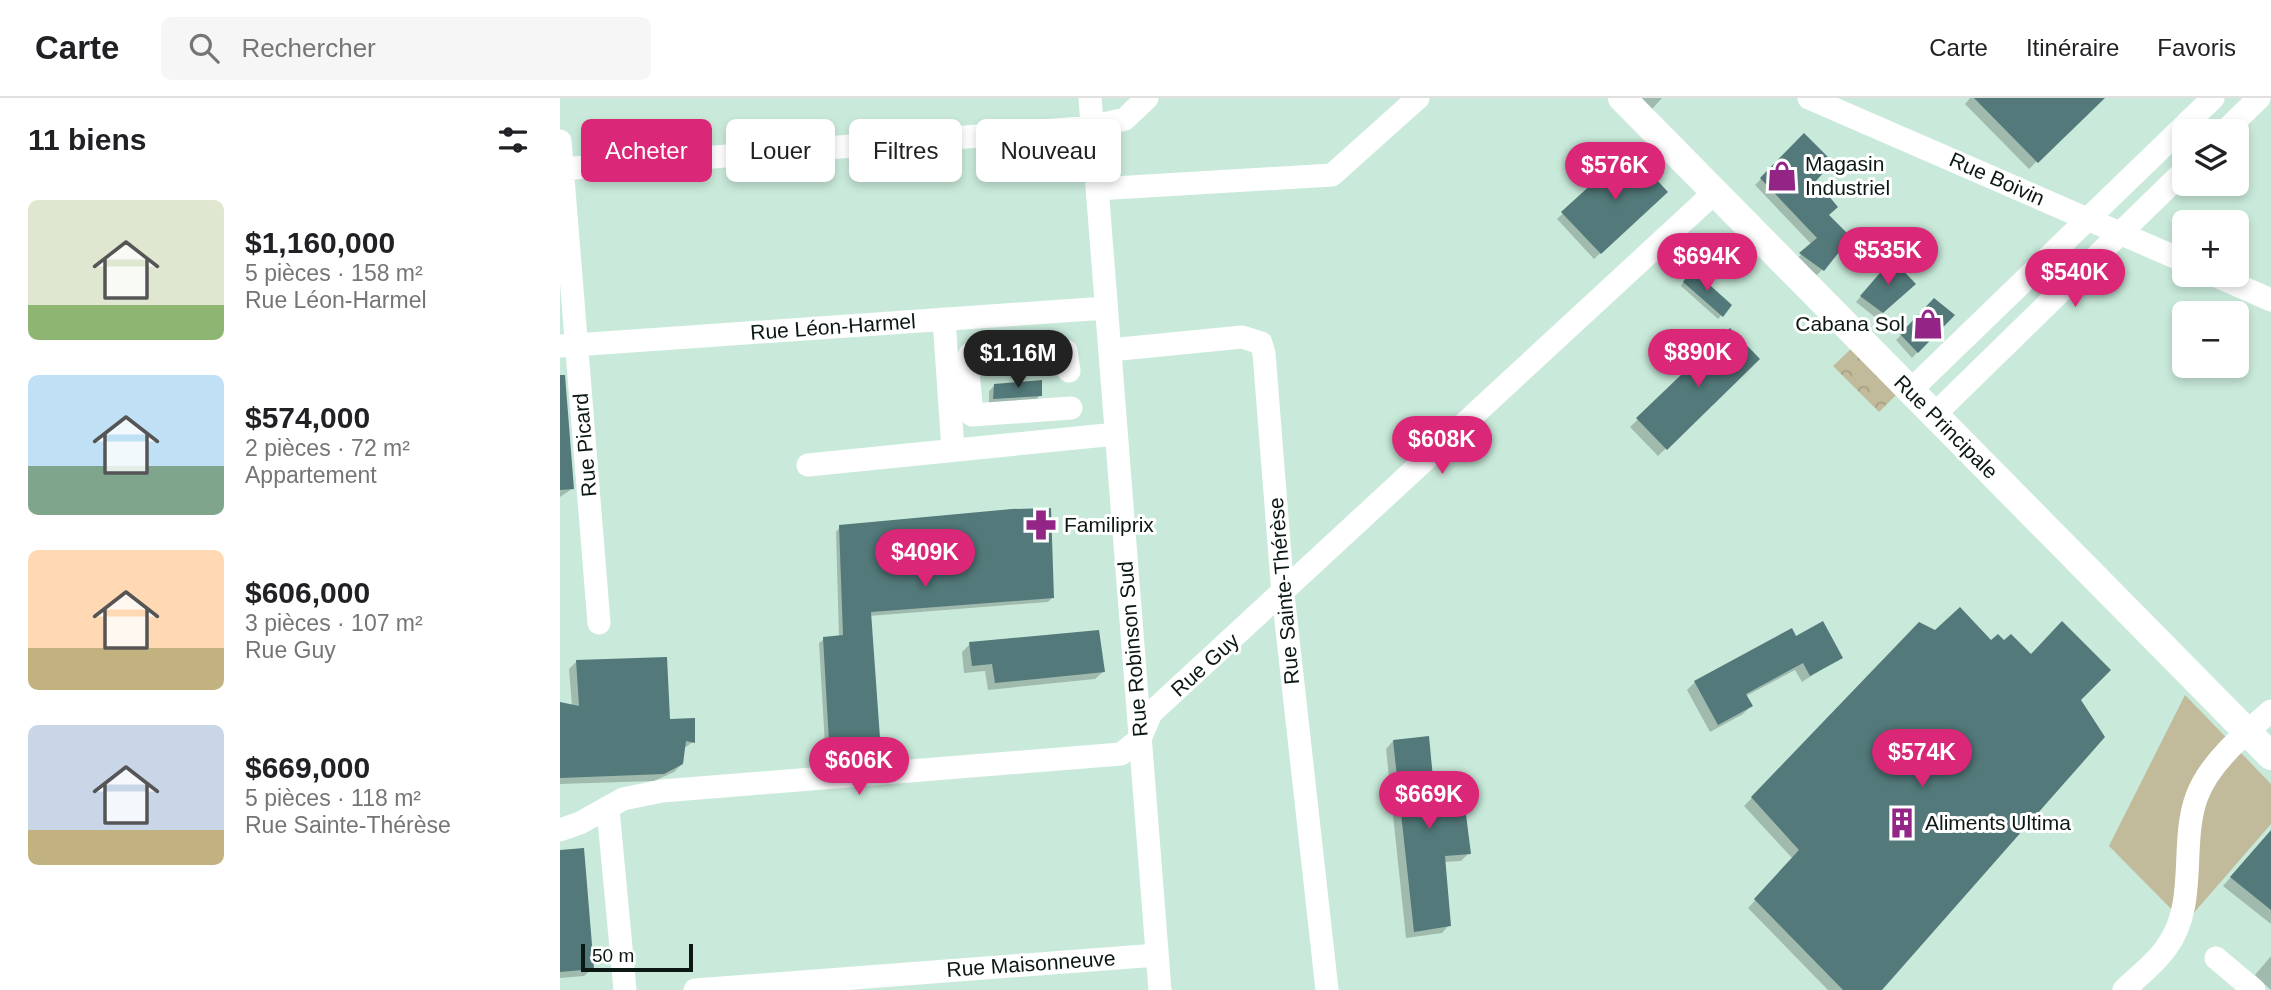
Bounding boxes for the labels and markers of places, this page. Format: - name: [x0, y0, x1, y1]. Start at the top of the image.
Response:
- pin: $576K: [1566, 142, 1664, 202]
- place label: Magasin Industriel: [1805, 152, 1890, 199]
- shop icon: Magasin Industriel: [1765, 159, 1799, 193]
- pin: $535K: [1839, 228, 1937, 287]
- pin: $694K: [1658, 234, 1756, 293]
- pin: $540K: [2026, 250, 2124, 309]
- shop icon: Cabana Sol: [1911, 307, 1945, 341]
- place label: Cabana Sol: [1795, 312, 1905, 335]
- pin: $1.16M: [961, 330, 1075, 390]
- pin: $890K: [1649, 330, 1747, 389]
- pin: $608K: [1393, 416, 1491, 476]
- pharmacy icon: Familiprix: [1024, 508, 1058, 542]
- place label: Familiprix: [1064, 513, 1154, 536]
- pin: $409K: [876, 530, 974, 589]
- pin: $574K: [1873, 730, 1971, 789]
- pin: $606K: [810, 738, 908, 797]
- pin: $669K: [1380, 772, 1478, 831]
- building icon: Aliments Ultima: [1885, 806, 1919, 840]
- place label: Aliments Ultima: [1925, 811, 2071, 834]

